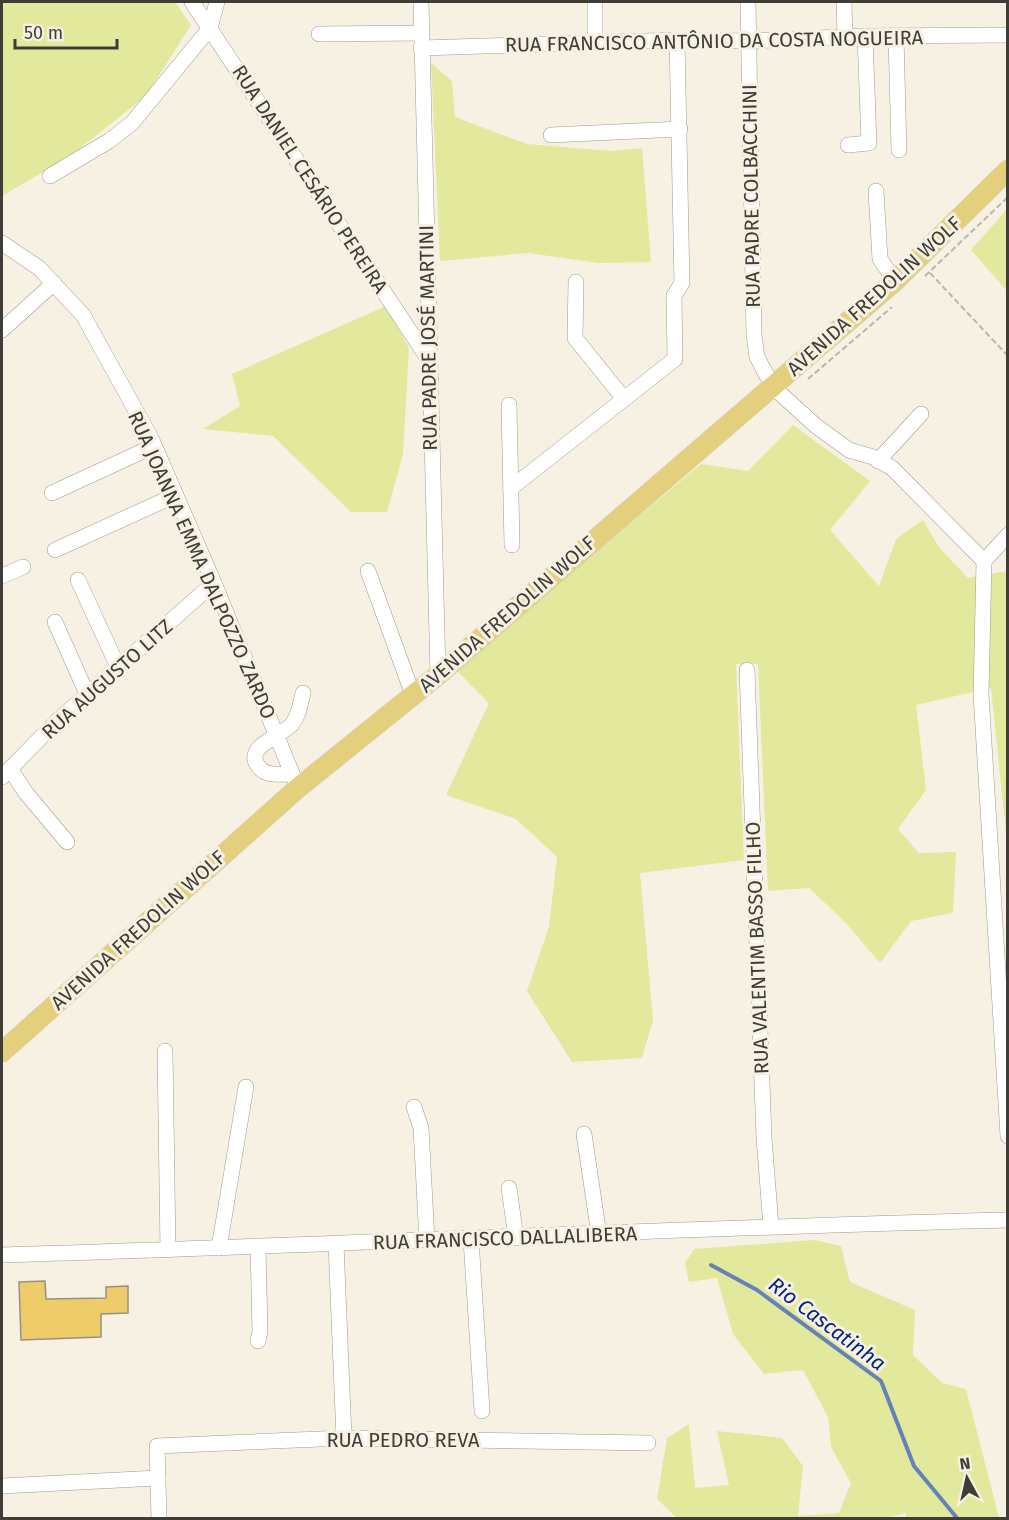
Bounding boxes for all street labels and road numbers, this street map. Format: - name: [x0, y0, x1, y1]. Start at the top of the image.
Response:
- street label: RUA FRANCISCO ANTÔNIO DA COSTA NOGUEIRA: [505, 25, 924, 57]
- street label: RUA DANIEL CESÁRIO PEREIRA: [227, 60, 393, 298]
- street label: RUA PADRE COLBACCHINI: [737, 84, 765, 308]
- street label: AVENIDA FREDOLIN WOLF: [782, 211, 966, 381]
- street label: RUA PADRE JOSÉ MARTINI: [414, 225, 442, 451]
- street label: RUA JOANNA EMMA DALPOZZO ZARDO: [123, 407, 281, 723]
- street label: AVENIDA FREDOLIN WOLF: [414, 531, 600, 697]
- street label: RUA AUGUSTO LITZ: [37, 614, 177, 744]
- street label: RUA VALENTIM BASSO FILHO: [741, 821, 773, 1075]
- street label: AVENIDA FREDOLIN WOLF: [46, 845, 230, 1015]
- street label: RUA FRANCISCO DALLALIBERA: [372, 1221, 638, 1255]
- street label: RUA PEDRO REVA: [326, 1428, 480, 1452]

